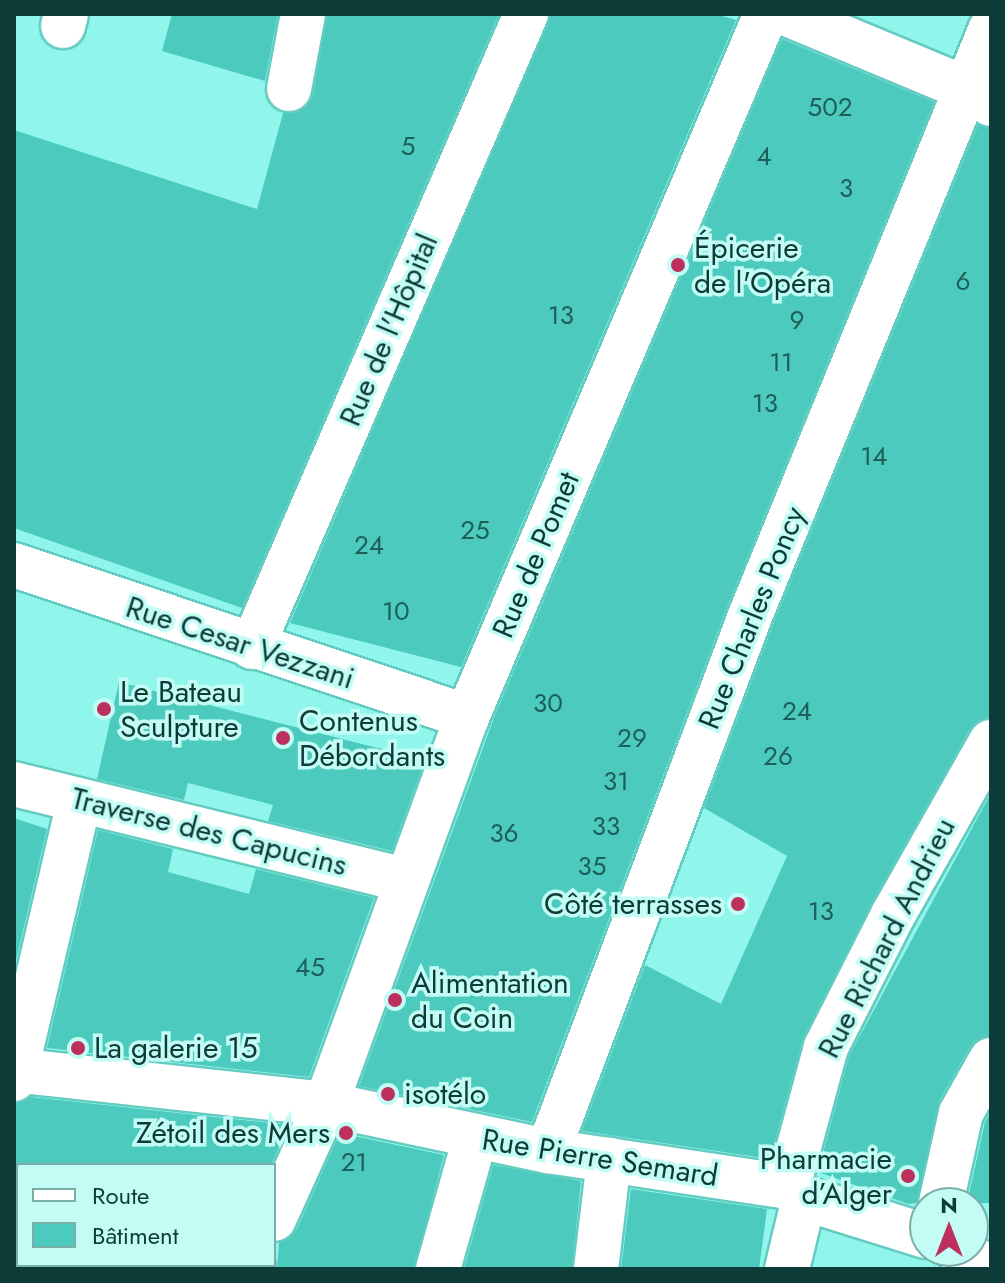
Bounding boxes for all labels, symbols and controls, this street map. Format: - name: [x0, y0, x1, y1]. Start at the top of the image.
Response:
- house number: 502: [807, 92, 853, 124]
- house number: 5: [401, 131, 415, 163]
- house number: 4: [756, 141, 772, 173]
- house number: 3: [839, 173, 853, 205]
- street label: Rue de l'Hôpital: [332, 228, 446, 432]
- place label: Épicerie de l'Opéra: [694, 230, 831, 300]
- marker: Épicerie de l'Opéra: [669, 256, 687, 274]
- house number: 6: [956, 266, 970, 298]
- house number: 13: [548, 300, 574, 332]
- house number: 9: [790, 305, 804, 337]
- house number: 11: [769, 347, 793, 379]
- house number: 13: [752, 388, 778, 420]
- house number: 14: [861, 441, 887, 473]
- street label: Rue de Pomet: [485, 467, 587, 643]
- street label: Rue Charles Poncy: [691, 502, 813, 734]
- house number: 25: [460, 515, 490, 547]
- house number: 24: [354, 530, 384, 562]
- street label: Rue Cesar Vezzani: [121, 589, 359, 697]
- house number: 10: [382, 596, 410, 628]
- place label: Le Bateau Sculpture: [120, 674, 242, 744]
- house number: 30: [533, 688, 563, 720]
- house number: 24: [782, 696, 812, 728]
- marker: Le Bateau Sculpture: [95, 700, 113, 718]
- place label: Contenus Débordants: [299, 703, 445, 774]
- house number: 29: [617, 723, 647, 755]
- marker: Contenus Débordants: [274, 729, 292, 747]
- house number: 26: [763, 741, 793, 773]
- house number: 31: [603, 766, 629, 798]
- street label: Traverse des Capucins: [68, 780, 350, 884]
- house number: 33: [592, 811, 620, 843]
- street label: Rue Richard Andrieu: [811, 812, 963, 1064]
- house number: 36: [489, 818, 519, 850]
- house number: 35: [578, 851, 606, 883]
- place label: Côté terrasses: [544, 886, 722, 922]
- marker: Côté terrasses: [729, 895, 747, 913]
- house number: 13: [808, 896, 834, 928]
- house number: 45: [295, 952, 325, 984]
- place label: Alimentation du Coin: [411, 965, 569, 1036]
- marker: Alimentation du Coin: [386, 991, 404, 1009]
- place label: La galerie 15: [94, 1030, 258, 1066]
- marker: La galerie 15: [69, 1039, 87, 1057]
- place label: isotélo: [404, 1076, 486, 1112]
- marker: isotélo: [379, 1085, 397, 1103]
- place label: Zétoil des Mers: [136, 1115, 330, 1151]
- street label: Rue Pierre Semard: [479, 1122, 721, 1194]
- marker: Zétoil des Mers: [337, 1124, 355, 1142]
- place label: Pharmacie d’Alger: [760, 1141, 892, 1212]
- house number: 21: [341, 1147, 367, 1179]
- legend: [16, 1163, 276, 1267]
- marker: Pharmacie d’Alger: [899, 1167, 917, 1185]
- text: Route: [92, 1178, 149, 1213]
- north arrow: [909, 1187, 989, 1267]
- text: N: [940, 1189, 958, 1221]
- text: Bâtiment: [92, 1218, 178, 1253]

